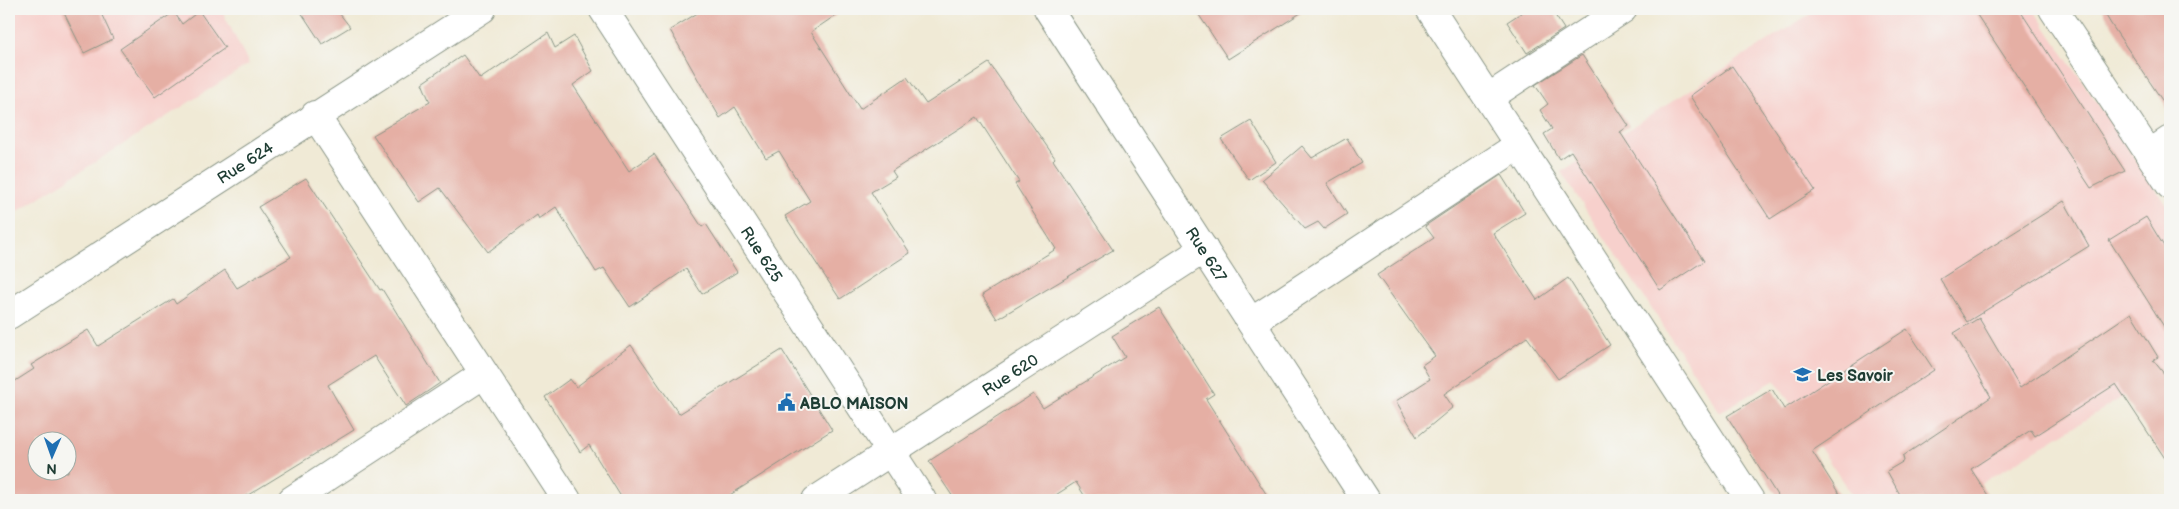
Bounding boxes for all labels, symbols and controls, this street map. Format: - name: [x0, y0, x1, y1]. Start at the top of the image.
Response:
- street label: Rue 624: [214, 138, 278, 189]
- street label: Rue 625: [736, 223, 786, 286]
- street label: Rue 627: [1181, 224, 1230, 286]
- street label: Rue 620: [979, 351, 1042, 401]
- school or university icon: Les Savoir: [1793, 365, 1813, 385]
- place label: Les Savoir: [1817, 367, 1894, 386]
- public building icon: ABLO MAISON: [776, 393, 796, 413]
- place label: ABLO MAISON: [799, 395, 909, 414]
- north arrow: [28, 432, 78, 482]
- text: N: [46, 460, 57, 477]

